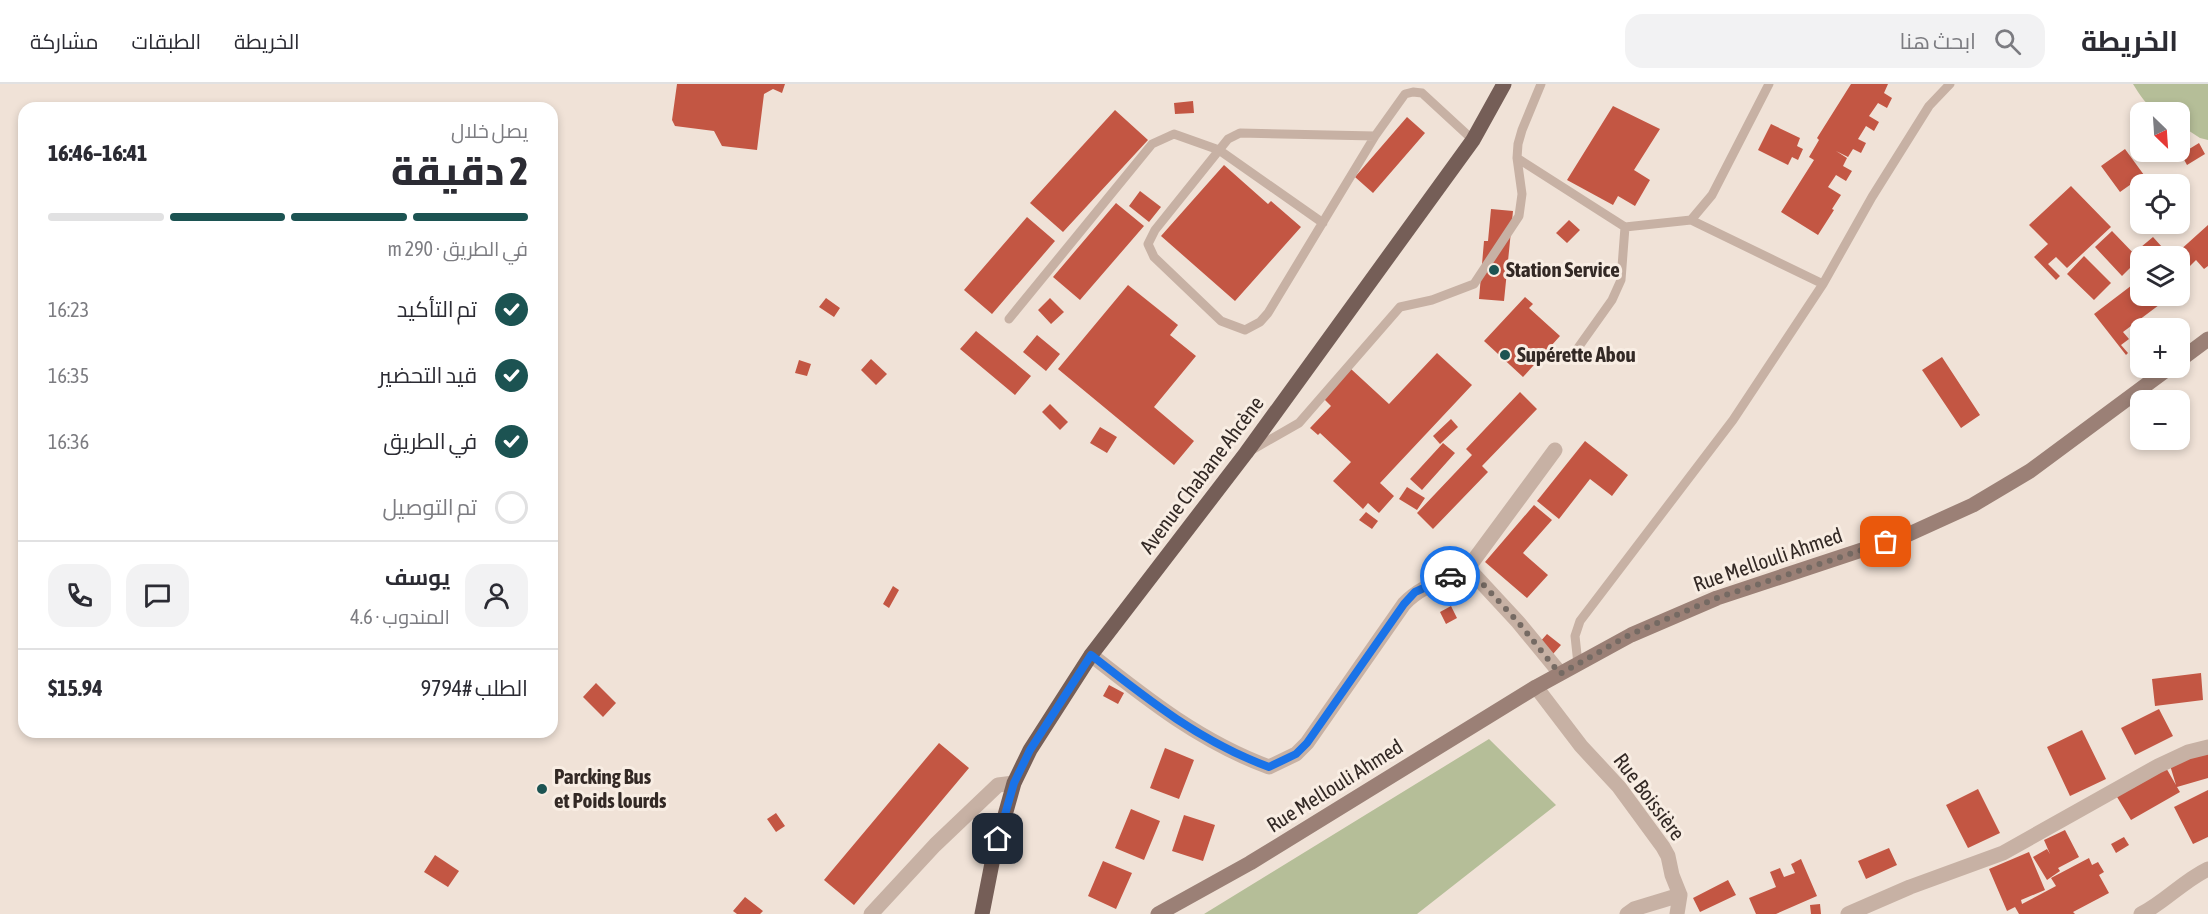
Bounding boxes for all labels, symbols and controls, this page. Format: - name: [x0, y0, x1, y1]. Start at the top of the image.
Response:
- search box: [1625, 14, 2045, 68]
- icon: search: [1991, 25, 2024, 58]
- text: الخريطة: [2081, 25, 2178, 57]
- text: ابحث هنا: [1899, 28, 1976, 54]
- text: مشاركة: [30, 29, 99, 53]
- text: الطبقات: [132, 29, 201, 53]
- text: الخريطة: [234, 29, 300, 53]
- north arrow: [2130, 102, 2190, 162]
- map controls: [2130, 102, 2190, 450]
- text: يصل خلال: [451, 119, 528, 142]
- text: 16:41–16:46: [48, 140, 147, 166]
- text: 2 دقيقة: [391, 149, 528, 193]
- button: locate: [2130, 174, 2190, 234]
- text: في الطريق · 290 m: [388, 237, 528, 260]
- button: layers: [2130, 246, 2190, 306]
- place label: Station Service: [1506, 257, 1620, 281]
- marker: Station Service: [1487, 263, 1501, 277]
- icon: check: [495, 293, 528, 326]
- text: تم التأكيد: [397, 296, 477, 322]
- text: 16:23: [48, 298, 89, 321]
- button: +: [2130, 318, 2190, 378]
- place label: Supérette Abou: [1517, 342, 1636, 366]
- marker: Supérette Abou: [1498, 348, 1512, 362]
- icon: check: [495, 359, 528, 392]
- text: قيد التحضير: [379, 362, 477, 388]
- text: 16:35: [48, 364, 89, 387]
- button: −: [2130, 390, 2190, 450]
- street label: Avenue Chabane Ahcène: [1134, 391, 1268, 558]
- icon: check: [495, 425, 528, 458]
- text: في الطريق: [383, 428, 477, 454]
- text: 16:36: [48, 430, 89, 453]
- text: تم التوصيل: [383, 494, 477, 520]
- pin: [1860, 516, 1911, 567]
- street label: Rue Mellouli Ahmed: [1690, 522, 1845, 596]
- icon: bag: [1869, 525, 1902, 558]
- courier: [1420, 546, 1480, 606]
- icon: car: [1434, 560, 1467, 593]
- button: phone: [48, 564, 111, 627]
- button: chat: [126, 564, 189, 627]
- text: يوسف: [385, 564, 450, 590]
- button: person: [465, 564, 528, 627]
- text: المندوب · 4.6: [350, 605, 450, 628]
- text: $15.94: [48, 675, 103, 701]
- text: الطلب #9794: [421, 675, 528, 701]
- street label: Rue Mellouli Ahmed: [1262, 734, 1407, 837]
- street label: Rue Boissière: [1609, 748, 1690, 845]
- place label: Parcking Bus et Poids lourds: [554, 764, 667, 812]
- marker: Parcking Bus et Poids lourds: [535, 782, 549, 796]
- pin: [972, 813, 1023, 864]
- icon: home: [981, 822, 1014, 855]

